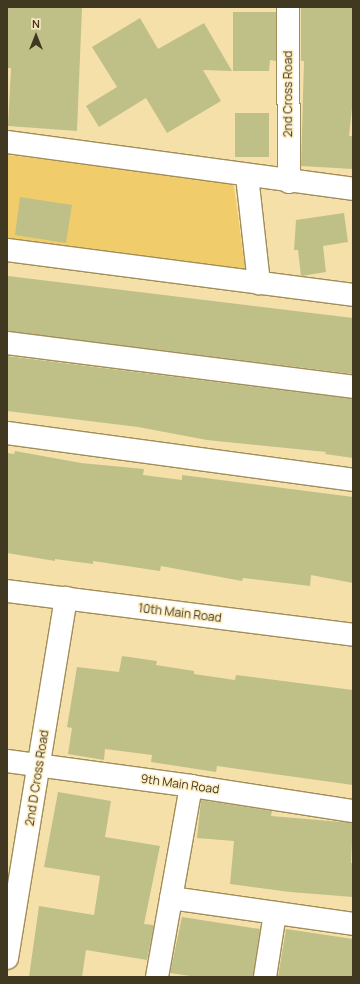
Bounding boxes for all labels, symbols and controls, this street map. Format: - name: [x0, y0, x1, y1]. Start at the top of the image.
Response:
- north arrow: [16, 16, 56, 56]
- text: N: [32, 16, 40, 31]
- street label: 2nd Cross Road: [281, 51, 295, 137]
- street label: 10th Main Road: [138, 601, 222, 625]
- street label: 2nd D Cross Road: [22, 729, 52, 827]
- street label: 9th Main Road: [140, 771, 220, 797]

